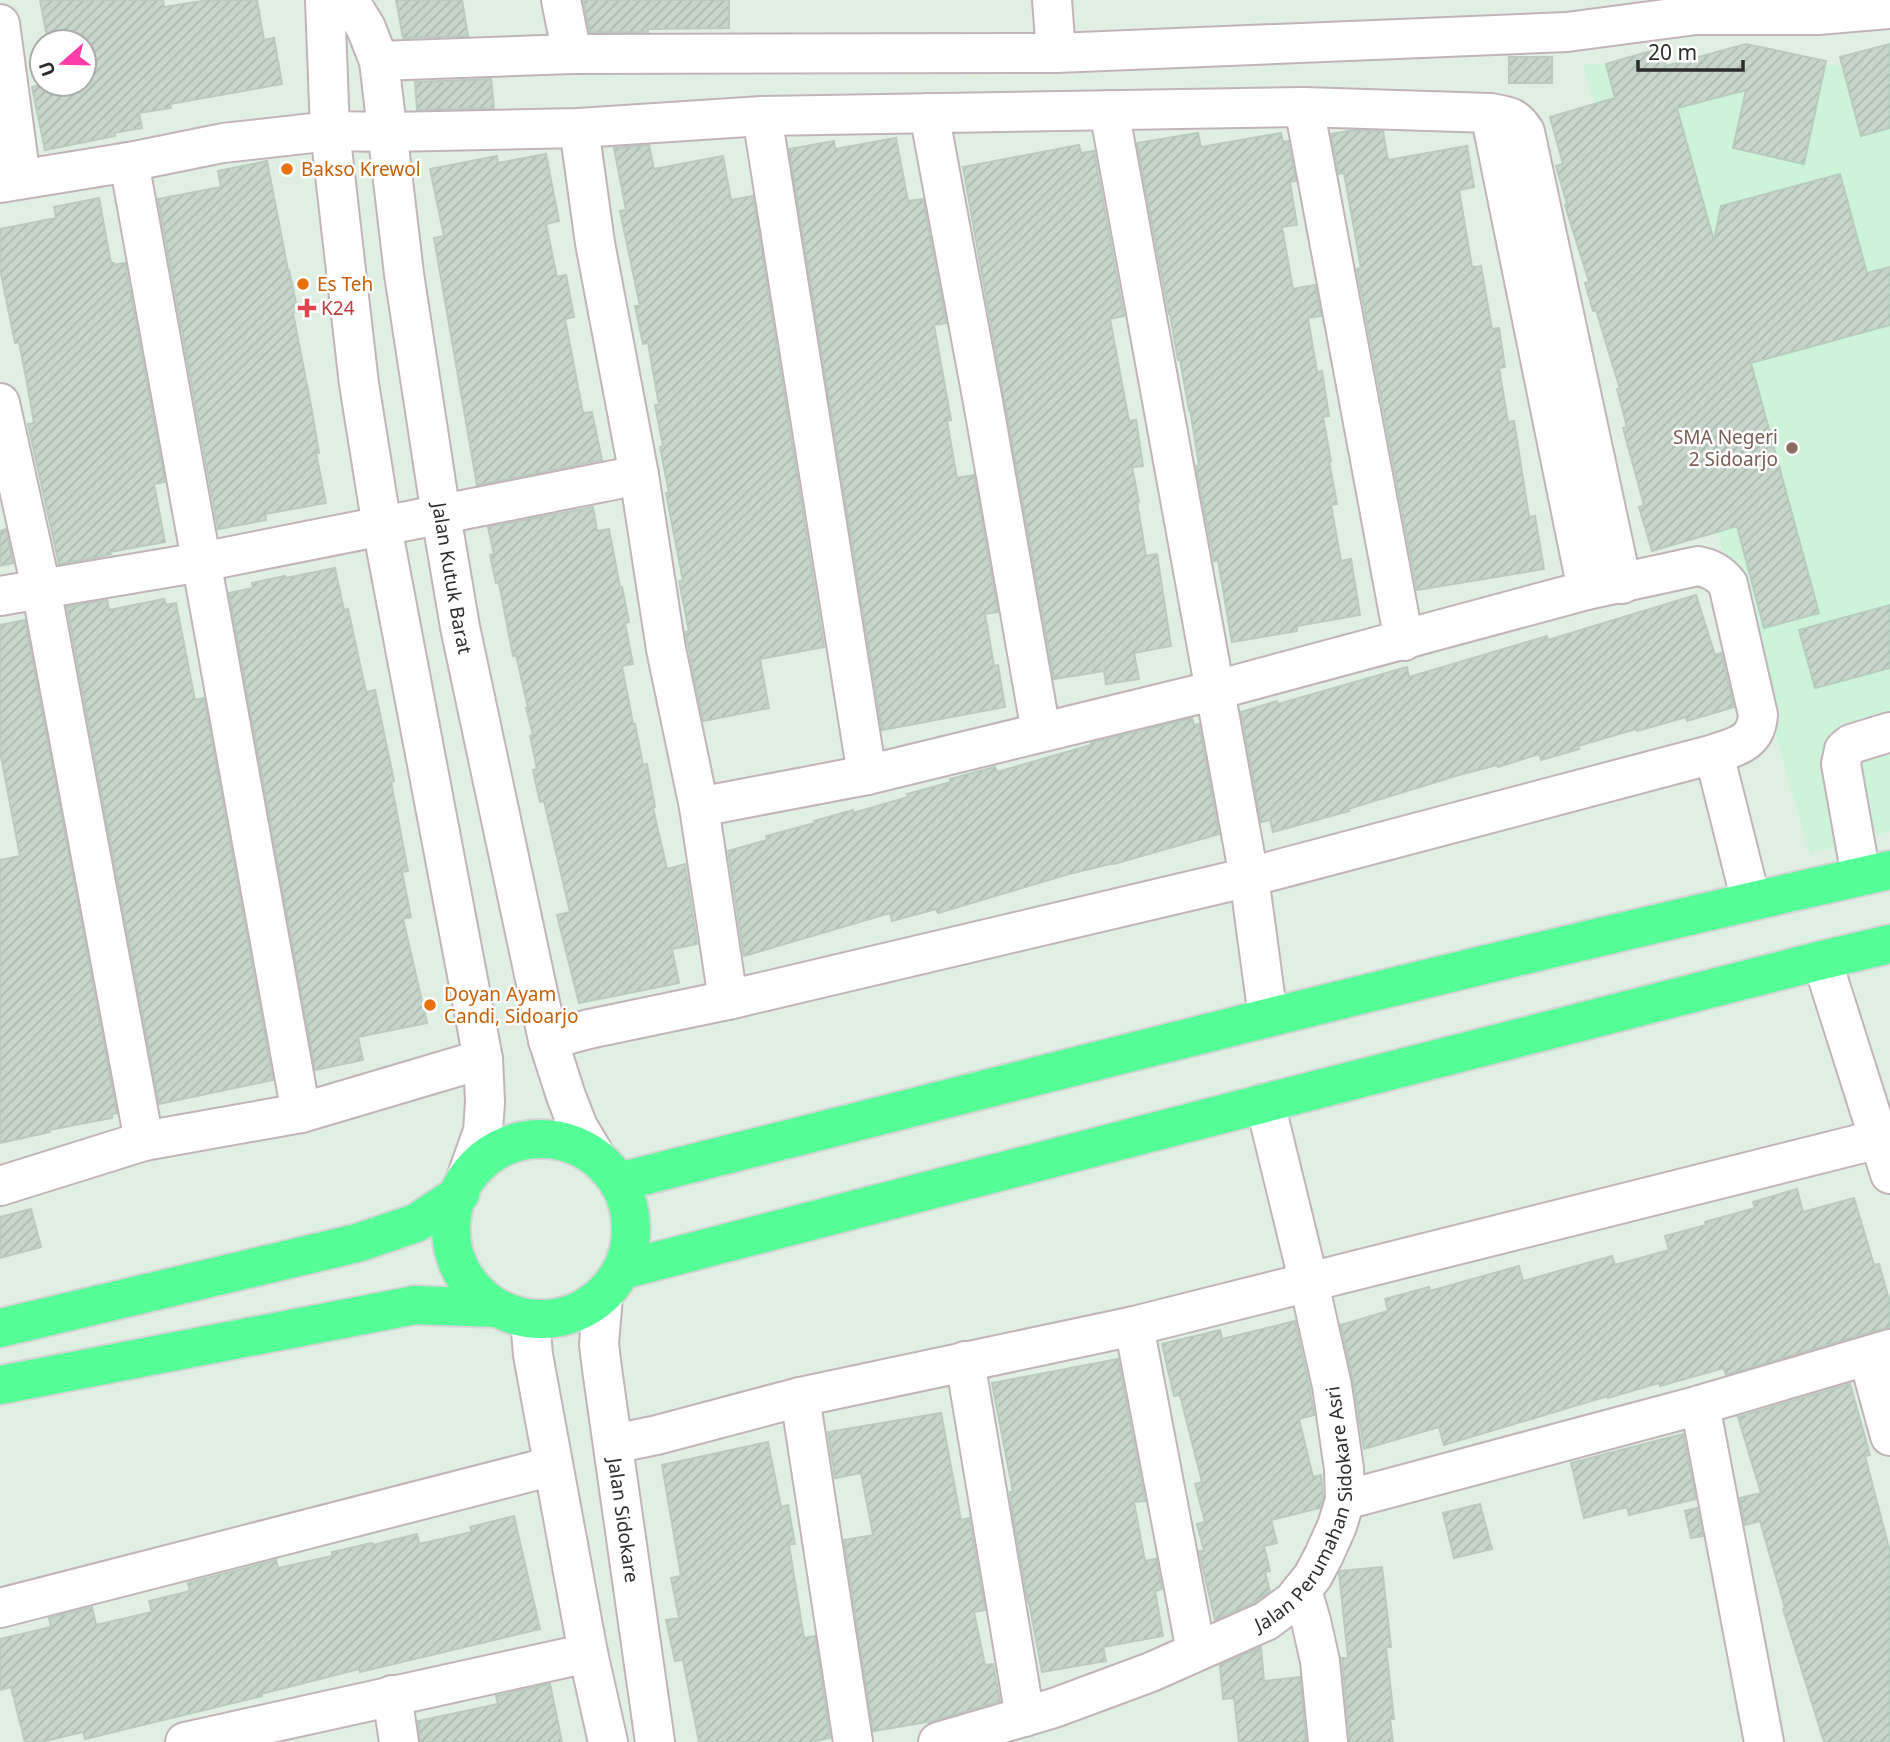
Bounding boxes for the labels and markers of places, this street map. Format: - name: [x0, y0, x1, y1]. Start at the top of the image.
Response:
- place label: Bakso Krewol: [301, 156, 421, 182]
- marker: Bakso Krewol: [279, 161, 295, 177]
- place label: Es Teh: [317, 271, 373, 297]
- marker: Es Teh: [295, 276, 311, 292]
- place label: K24: [321, 295, 355, 321]
- marker: K24: [299, 300, 315, 316]
- place label: SMA Negeri 2 Sidoarjo: [1673, 424, 1778, 472]
- marker: SMA Negeri 2 Sidoarjo: [1784, 440, 1800, 456]
- place label: Doyan Ayam Candi, Sidoarjo: [444, 981, 578, 1029]
- marker: Doyan Ayam Candi, Sidoarjo: [422, 997, 438, 1013]

